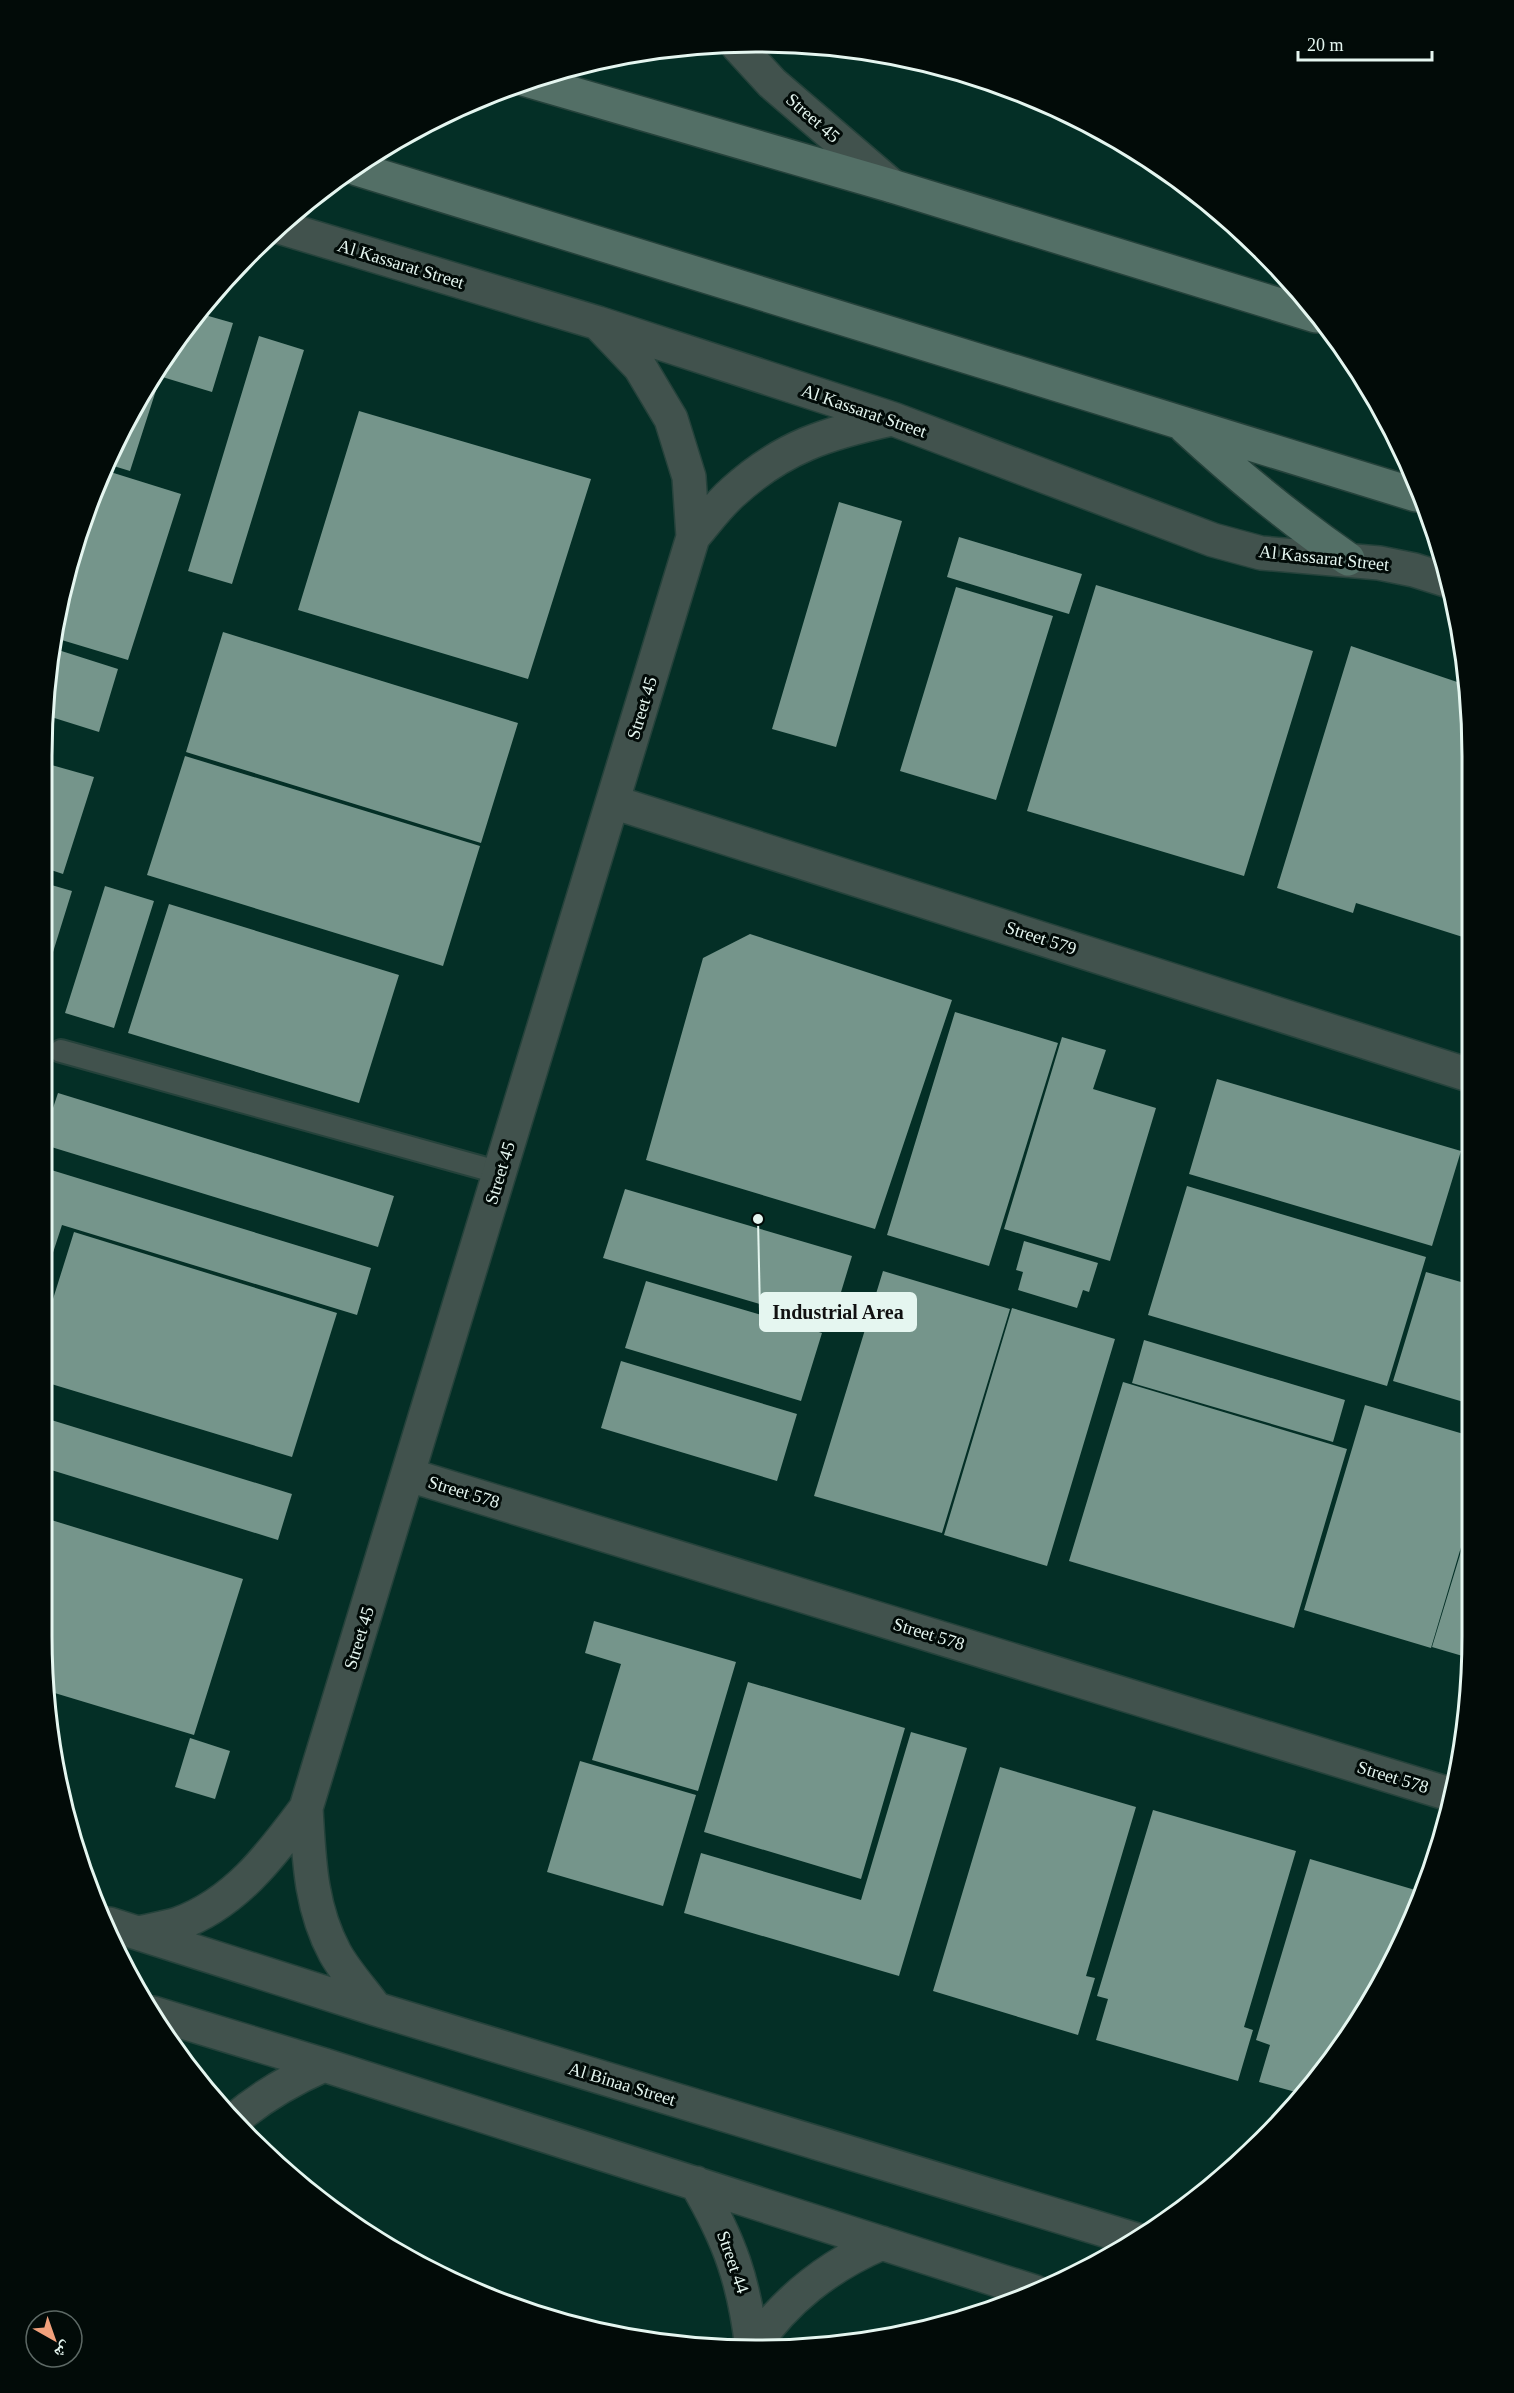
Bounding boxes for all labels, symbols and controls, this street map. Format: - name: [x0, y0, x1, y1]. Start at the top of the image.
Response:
- scale bar: [1298, 24, 1432, 62]
- text: 20 m: [1307, 35, 1344, 55]
- street label: Street 45: [782, 89, 844, 147]
- street label: Al Kassarat Street: [335, 235, 467, 293]
- street label: Al Kassarat Street: [799, 380, 929, 442]
- street label: Al Kassarat Street: [1258, 541, 1390, 575]
- street label: Street 45: [623, 674, 661, 742]
- street label: Street 579: [1003, 917, 1079, 959]
- street label: Street 45: [481, 1139, 519, 1207]
- callout: Industrial Area: [760, 1293, 916, 1331]
- text: Industrial Area: [772, 1301, 904, 1323]
- street label: Street 578: [426, 1472, 502, 1512]
- street label: Street 45: [340, 1604, 378, 1672]
- street label: Street 578: [891, 1614, 967, 1654]
- street label: Street 578: [1355, 1757, 1431, 1797]
- street label: Al Binaa Street: [566, 2058, 678, 2110]
- street label: Street 44: [713, 2228, 753, 2296]
- north arrow: [24, 2309, 84, 2369]
- text: ش: [51, 2337, 75, 2362]

